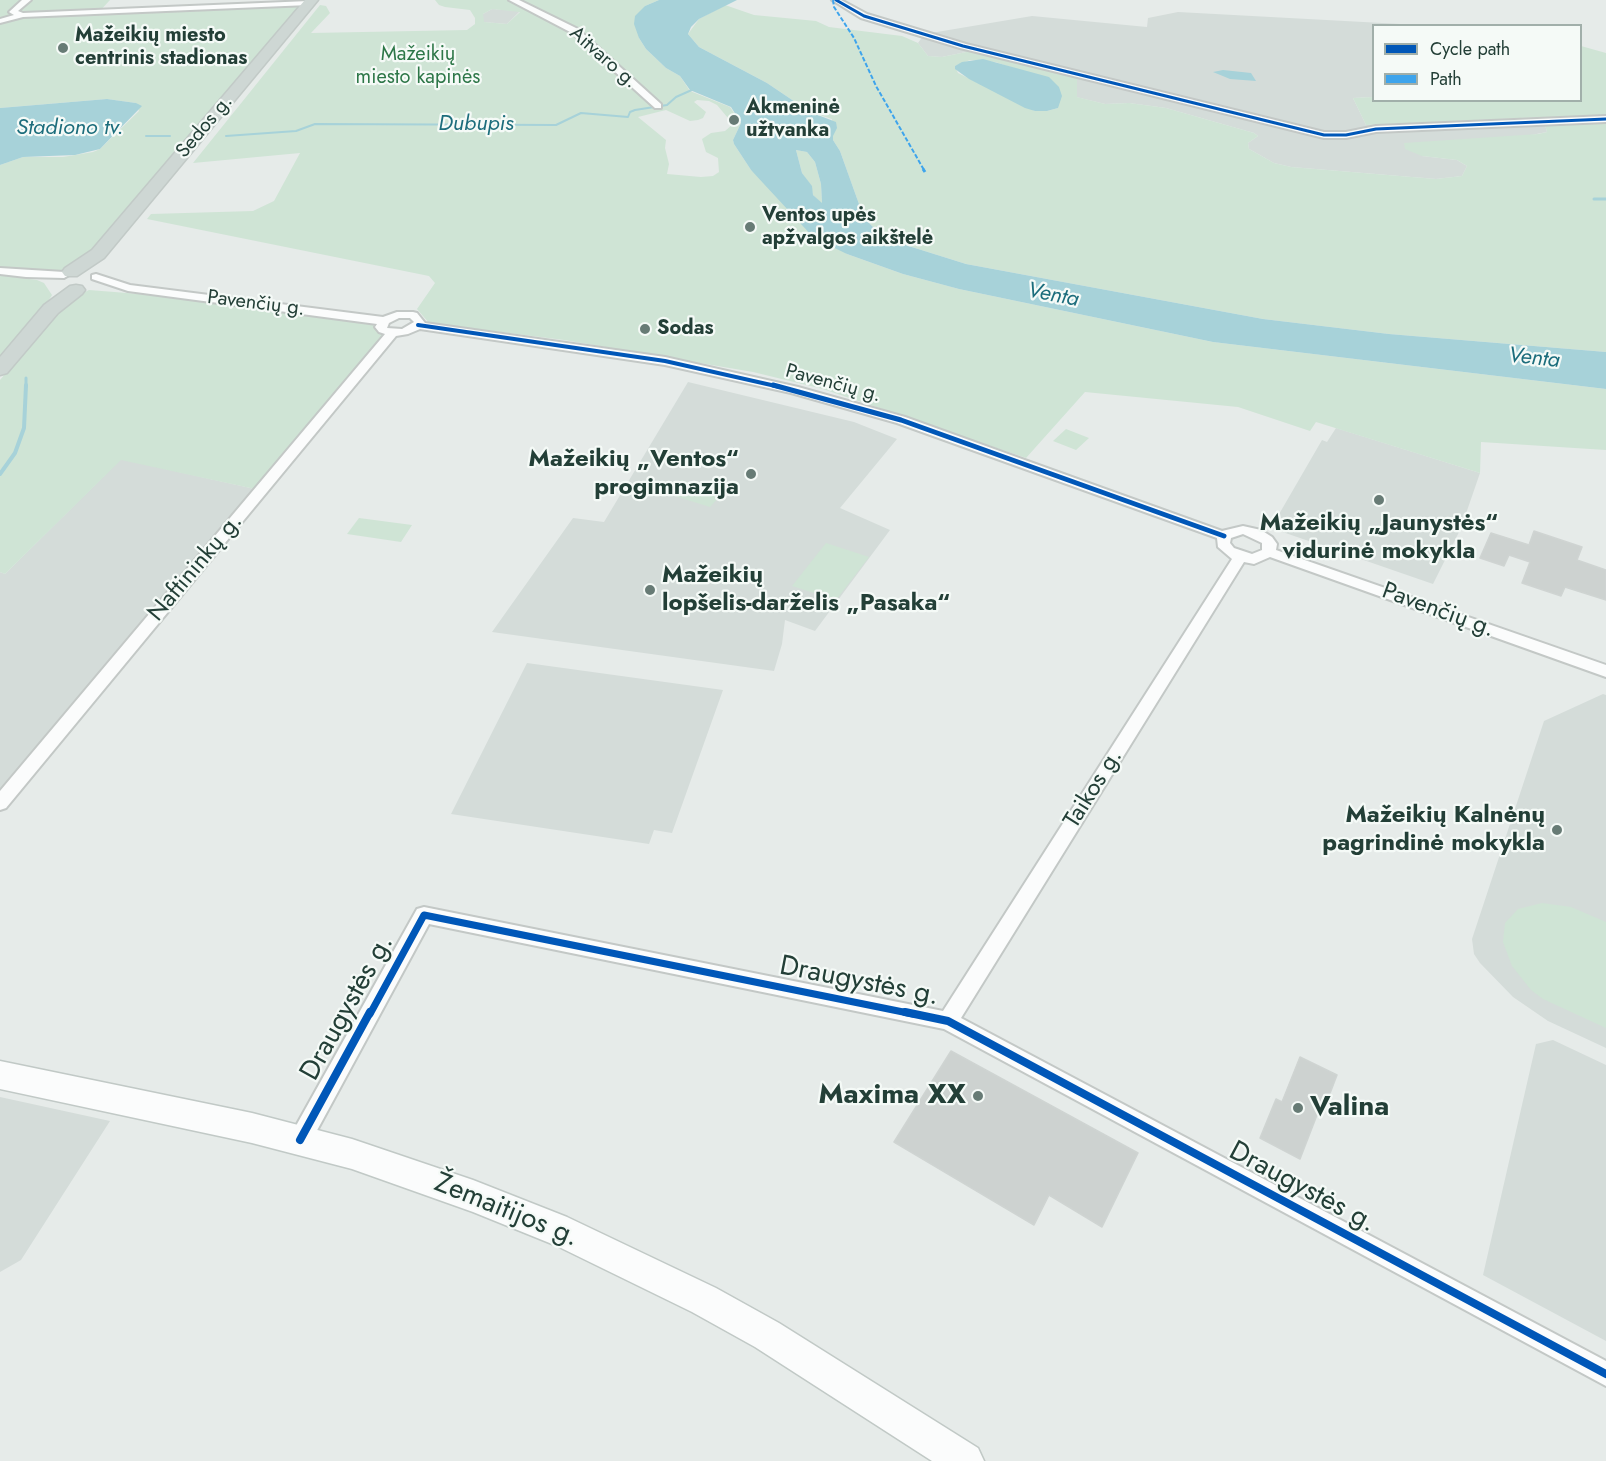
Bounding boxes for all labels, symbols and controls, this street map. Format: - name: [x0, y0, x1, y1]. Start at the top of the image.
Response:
- street label: Aitvaro g.: [564, 22, 642, 94]
- place label: Mažeikių miesto centrinis stadionas: [75, 24, 247, 71]
- legend: [1372, 24, 1582, 102]
- text: Cycle path: [1430, 36, 1510, 62]
- marker: Mažeikių miesto centrinis stadionas: [56, 41, 70, 55]
- park label: Mažeikių miesto kapinės: [356, 43, 480, 90]
- text: Path: [1430, 66, 1462, 92]
- street label: Sedos g.: [172, 91, 238, 163]
- place label: Akmeninė užtvanka: [746, 96, 840, 143]
- water label: Dubupis: [438, 112, 514, 138]
- marker: Akmeninė užtvanka: [727, 113, 741, 127]
- water label: Stadiono tv.: [16, 116, 124, 142]
- place label: Ventos upės apžvalgos aikštelė: [762, 204, 933, 251]
- marker: Ventos upės apžvalgos aikštelė: [743, 220, 757, 234]
- water label: Venta: [1025, 278, 1081, 314]
- street label: Pavenčių g.: [206, 286, 306, 322]
- place label: Sodas: [657, 317, 714, 341]
- marker: Sodas: [638, 322, 652, 336]
- water label: Venta: [1507, 343, 1561, 375]
- street label: Pavenčių g.: [783, 360, 883, 408]
- place label: Mažeikių „Ventos“ progimnazija: [529, 446, 739, 502]
- marker: Mažeikių „Ventos“ progimnazija: [744, 467, 758, 481]
- marker: Mažeikių „Jaunystės“ vidurinė mokykla: [1372, 493, 1386, 507]
- street label: Naftininkų g.: [143, 508, 249, 628]
- place label: Mažeikių „Jaunystės“ vidurinė mokykla: [1260, 510, 1498, 566]
- place label: Mažeikių lopšelis-darželis „Pasaka“: [662, 562, 950, 618]
- street label: Pavenčių g.: [1378, 577, 1498, 645]
- marker: Mažeikių lopšelis-darželis „Pasaka“: [643, 583, 657, 597]
- street label: Taikos g.: [1059, 744, 1129, 834]
- place label: Mažeikių Kalnėnų pagrindinė mokykla: [1322, 802, 1545, 858]
- marker: Mažeikių Kalnėnų pagrindinė mokykla: [1550, 823, 1564, 837]
- street label: Draugystės g.: [294, 929, 402, 1087]
- street label: Draugystės g.: [776, 950, 942, 1014]
- place label: Maxima XX: [818, 1079, 966, 1113]
- marker: Maxima XX: [971, 1089, 985, 1103]
- place label: Valina: [1310, 1091, 1389, 1125]
- marker: Valina: [1291, 1101, 1305, 1115]
- street label: Draugystės g.: [1223, 1135, 1381, 1241]
- street label: Žemaitijos g.: [429, 1167, 583, 1255]

